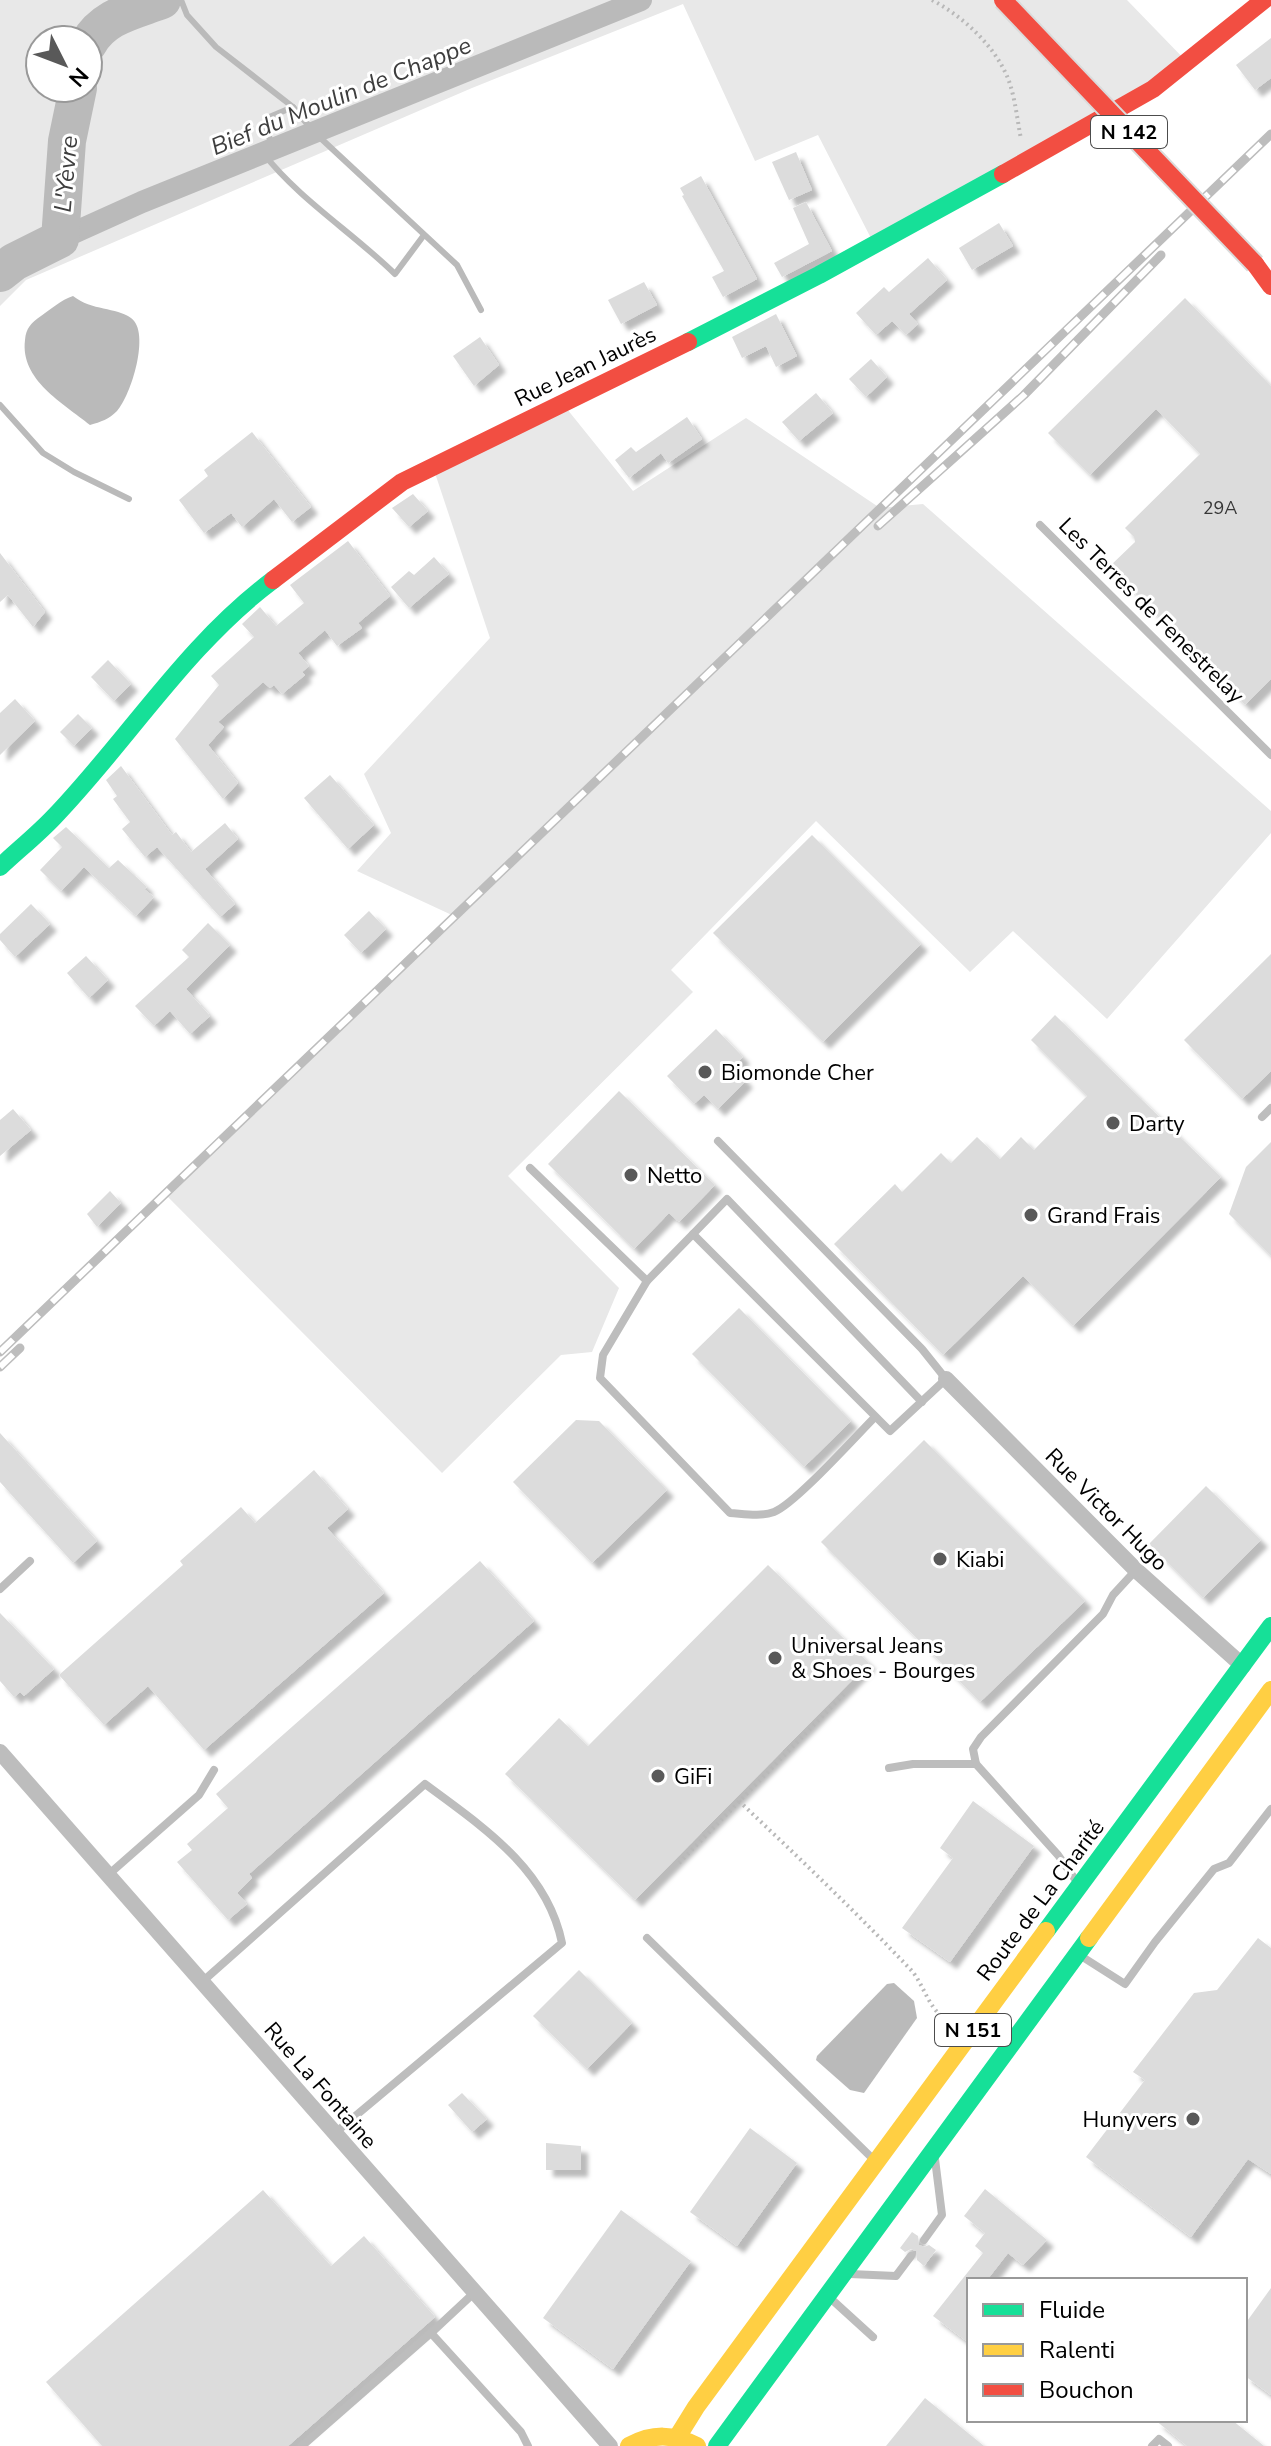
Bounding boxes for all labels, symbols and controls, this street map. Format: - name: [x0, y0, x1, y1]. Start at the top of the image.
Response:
- north arrow: [24, 24, 104, 104]
- water label: Bief du Moulin de Chappe: [206, 29, 476, 163]
- text: N: [61, 61, 95, 93]
- road number: N 142: [1091, 116, 1167, 148]
- water label: L'Yèvre: [47, 134, 85, 214]
- street label: Rue Jean Jaurès: [510, 320, 661, 414]
- house number: 29A: [1203, 496, 1237, 520]
- street label: Les Terres de Fenestrelay: [1052, 511, 1251, 711]
- place label: Biomonde Cher: [721, 1058, 874, 1088]
- marker: Biomonde Cher: [696, 1063, 714, 1081]
- place label: Darty: [1129, 1109, 1185, 1139]
- marker: Darty: [1104, 1114, 1122, 1132]
- place label: Netto: [647, 1161, 702, 1191]
- marker: Netto: [622, 1166, 640, 1184]
- place label: Grand Frais: [1047, 1201, 1160, 1231]
- marker: Grand Frais: [1022, 1206, 1040, 1224]
- street label: Rue Victor Hugo: [1038, 1442, 1174, 1578]
- place label: Kiabi: [956, 1545, 1004, 1575]
- marker: Kiabi: [931, 1550, 949, 1568]
- place label: Universal Jeans & Shoes - Bourges: [791, 1631, 975, 1686]
- marker: Universal Jeans & Shoes - Bourges: [766, 1649, 784, 1667]
- place label: GiFi: [674, 1762, 712, 1792]
- marker: GiFi: [649, 1767, 667, 1785]
- street label: Route de La Charité: [970, 1814, 1111, 1987]
- road number: N 151: [935, 2014, 1011, 2046]
- street label: Rue La Fontaine: [257, 2016, 384, 2155]
- place label: Hunyvers: [1083, 2105, 1177, 2135]
- marker: Hunyvers: [1184, 2110, 1202, 2128]
- legend: [967, 2278, 1247, 2422]
- text: Fluide: [1039, 2294, 1105, 2326]
- text: Ralenti: [1039, 2334, 1115, 2366]
- text: Bouchon: [1039, 2374, 1134, 2406]

